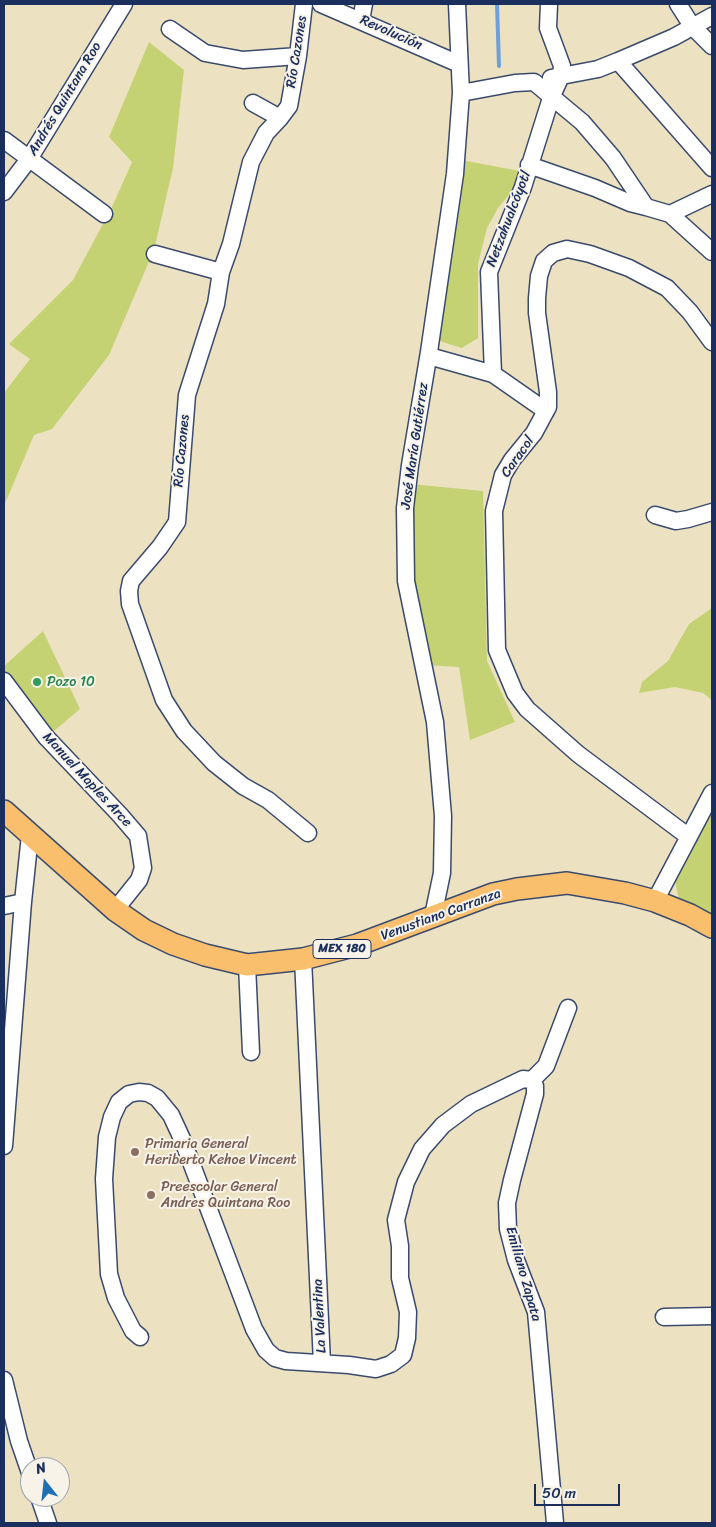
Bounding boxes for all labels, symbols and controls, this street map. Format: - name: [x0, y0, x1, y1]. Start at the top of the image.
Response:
- street label: Revolución: [357, 12, 425, 54]
- street label: Río Cazones: [283, 15, 311, 89]
- street label: Andrés Quintana Roo: [25, 39, 105, 159]
- street label: Netzahualcóyotl: [483, 169, 535, 269]
- street label: José María Gutiérrez: [398, 381, 432, 511]
- street label: Río Cazones: [170, 414, 194, 488]
- street label: Caracol: [498, 433, 538, 481]
- place label: Pozo 10: [47, 674, 95, 690]
- marker: Pozo 10: [31, 676, 43, 688]
- street label: Manuel Maples Arce: [39, 729, 135, 831]
- street label: Venustiano Carranza: [379, 886, 503, 944]
- road number: MEX 180: [313, 940, 371, 959]
- place label: Primaria General Heriberto Kehoe Vincent: [145, 1136, 297, 1168]
- marker: Primaria General Heriberto Kehoe Vincent: [129, 1146, 141, 1158]
- place label: Preescolar General Andres Quintana Roo: [161, 1179, 290, 1212]
- marker: Preescolar General Andres Quintana Roo: [145, 1189, 157, 1201]
- street label: Emiliano Zapata: [501, 1225, 545, 1323]
- street label: La Valentina: [310, 1278, 330, 1354]
- text: N: [33, 1455, 49, 1481]
- north arrow: [20, 1457, 70, 1507]
- scale bar: [536, 1474, 622, 1506]
- text: 50 m: [542, 1480, 576, 1506]

